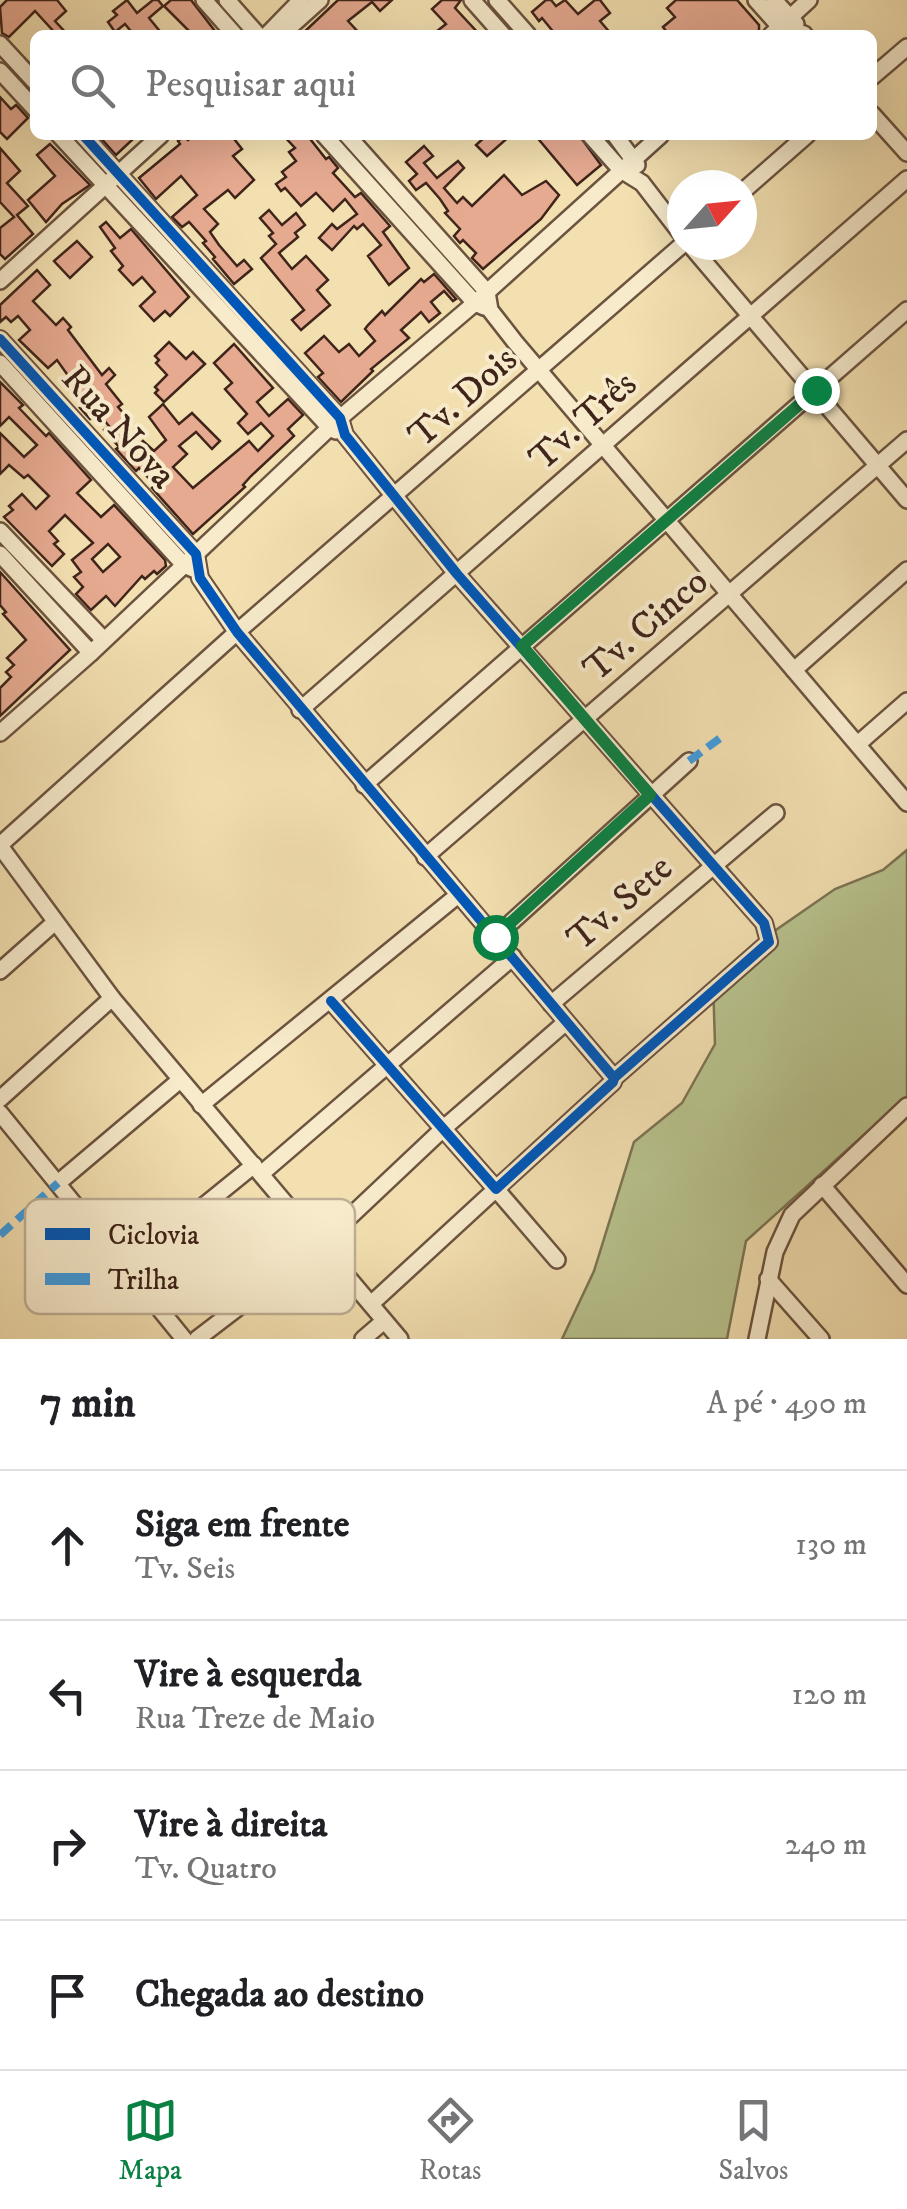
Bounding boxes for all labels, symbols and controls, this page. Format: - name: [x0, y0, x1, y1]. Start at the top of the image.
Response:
- search box: [30, 30, 877, 140]
- icon: search: [65, 58, 120, 113]
- text: Pesquisar aqui: [145, 61, 356, 109]
- north arrow: [667, 170, 757, 260]
- street label: Tv. Dois: [399, 336, 528, 459]
- street label: Rua Nova: [51, 356, 186, 499]
- street label: Tv. Três: [520, 361, 647, 482]
- route end: [794, 368, 840, 414]
- street label: Tv. Cinco: [574, 558, 719, 693]
- street label: Tv. Sete: [558, 845, 683, 962]
- route start: [473, 915, 519, 961]
- legend: [25, 1199, 355, 1314]
- text: Ciclovia: [108, 1218, 199, 1253]
- text: Trilha: [108, 1263, 179, 1298]
- text: 7 min: [40, 1378, 135, 1430]
- text: A pé · 490 m: [707, 1384, 867, 1424]
- text: Siga em frente: [135, 1501, 349, 1549]
- icon: ahead: [40, 1518, 95, 1573]
- text: 130 m: [795, 1525, 867, 1565]
- text: Tv. Seis: [135, 1549, 235, 1589]
- text: Vire à esquerda: [135, 1651, 361, 1699]
- icon: left: [40, 1668, 95, 1723]
- text: 120 m: [791, 1675, 867, 1715]
- text: Rua Treze de Maio: [135, 1699, 375, 1739]
- text: Vire à direita: [135, 1801, 327, 1849]
- icon: right: [40, 1818, 95, 1873]
- text: 240 m: [785, 1825, 867, 1865]
- text: Tv. Quatro: [135, 1849, 277, 1889]
- icon: arrive: [40, 1968, 95, 2023]
- text: Chegada ao destino: [135, 1971, 424, 2019]
- tab: Mapa: [119, 2093, 182, 2188]
- tab: Rotas: [419, 2093, 481, 2188]
- tab: Salvos: [719, 2093, 788, 2188]

